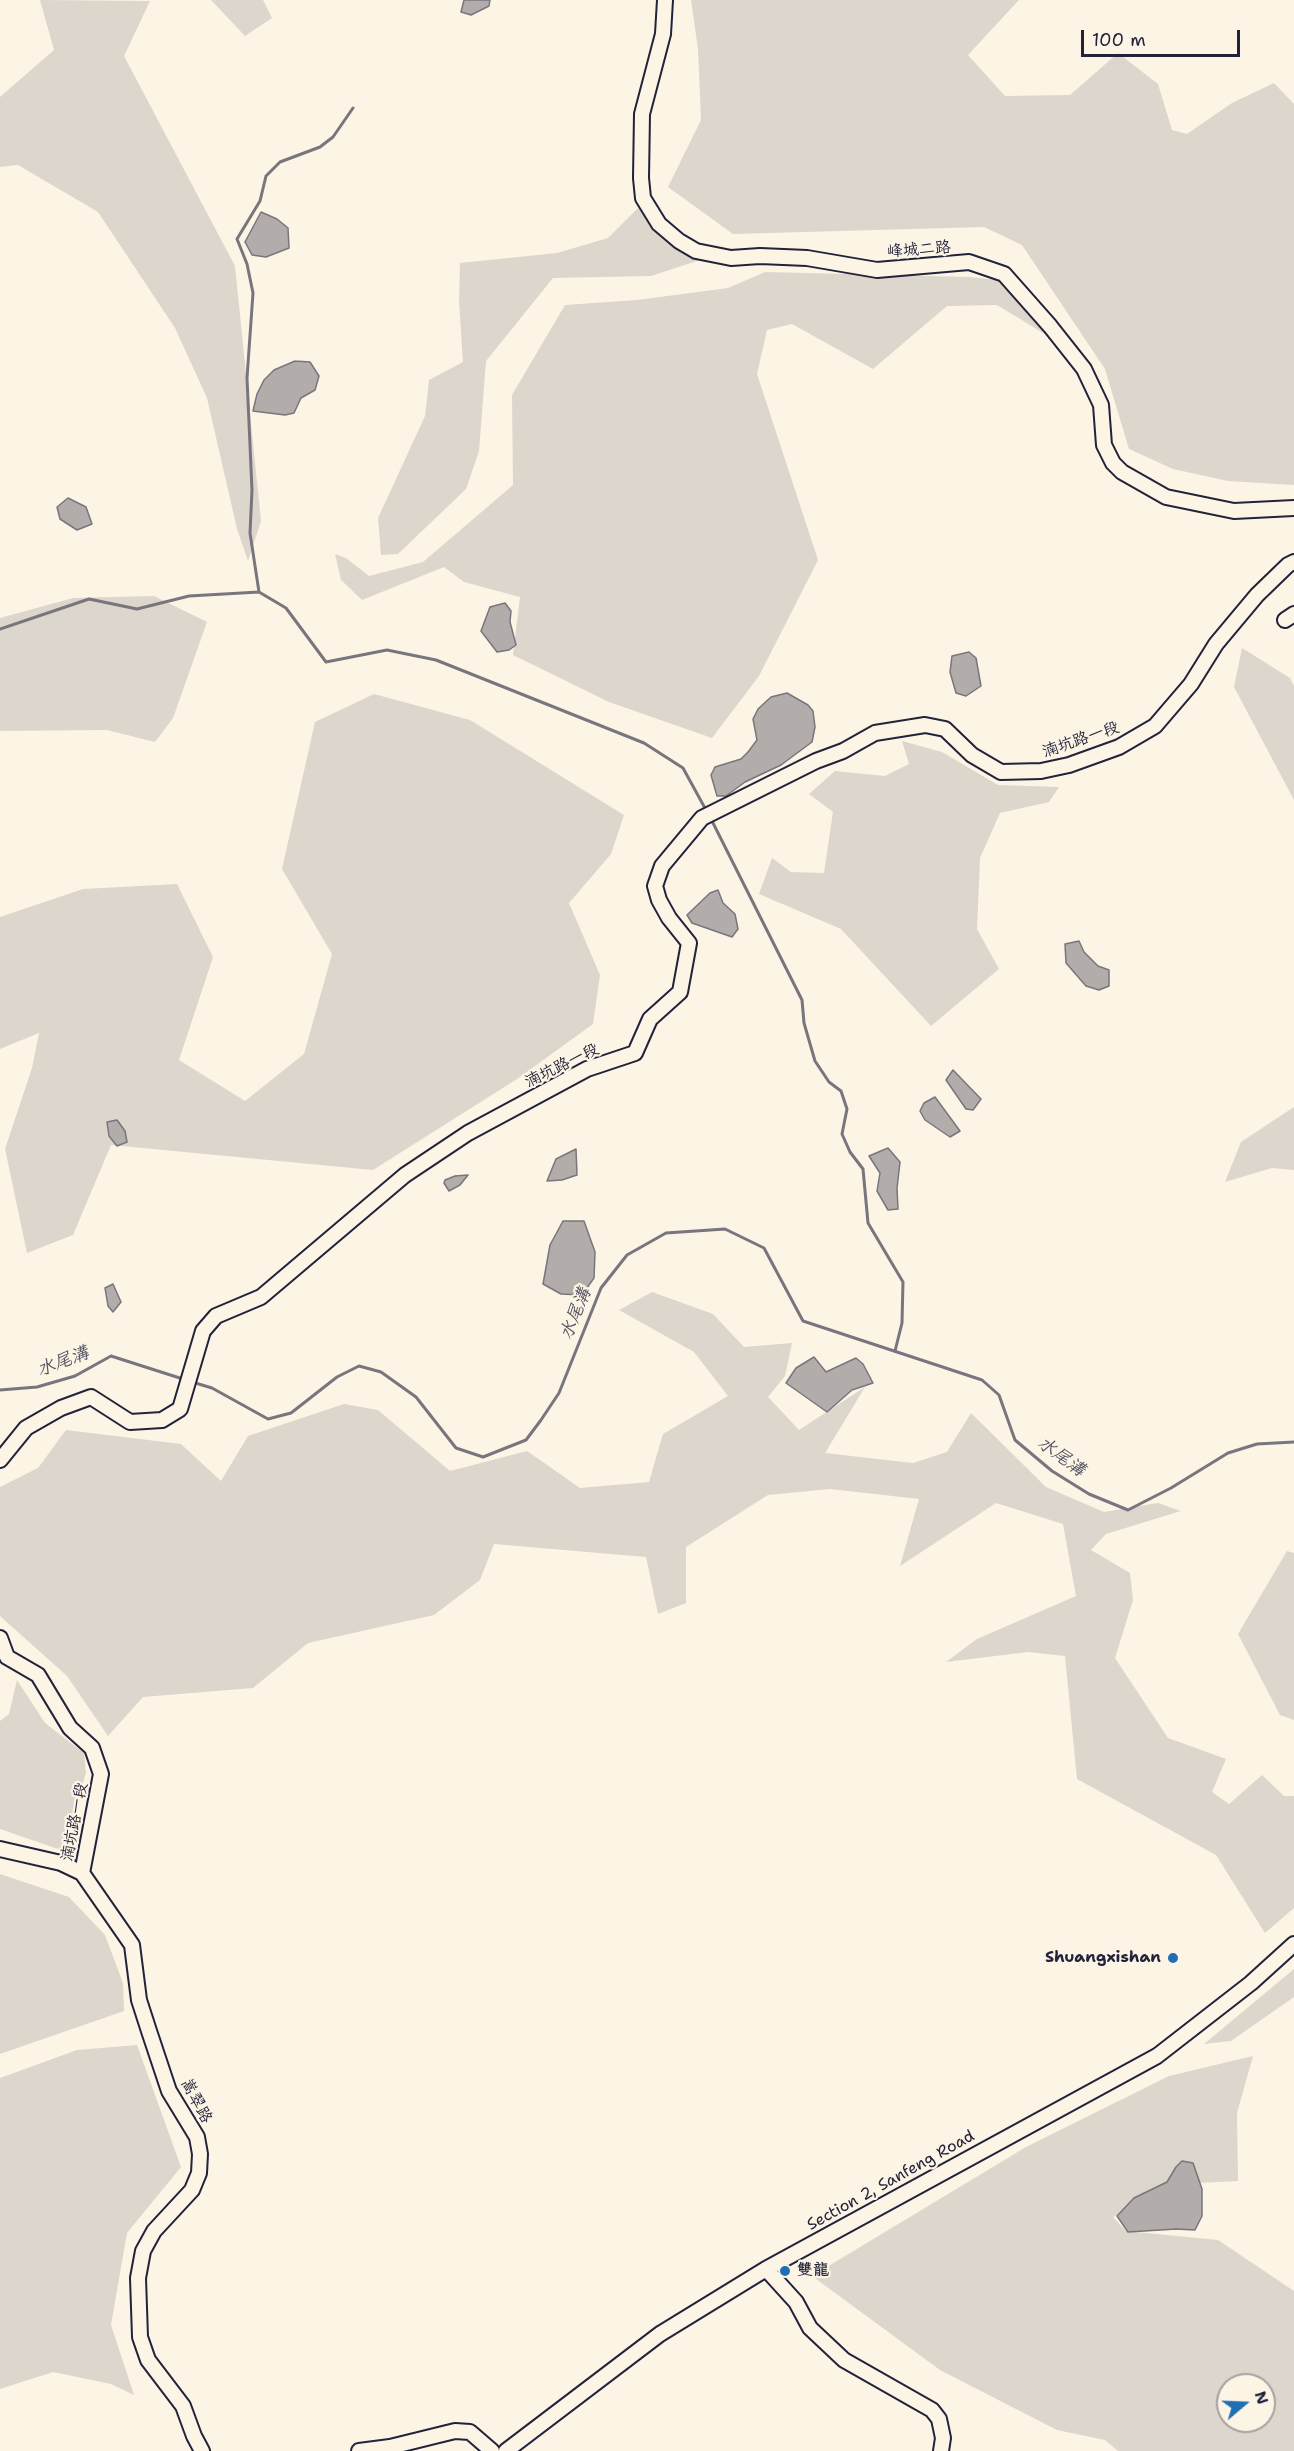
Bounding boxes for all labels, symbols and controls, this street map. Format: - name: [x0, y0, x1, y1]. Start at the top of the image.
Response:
- scale bar: [1084, 18, 1243, 56]
- text: 100 m: [1092, 28, 1146, 52]
- street label: 峰城二路: [886, 238, 952, 262]
- street label: 湳坑路一段: [1040, 718, 1122, 762]
- street label: 湳坑路一段: [522, 1040, 602, 1092]
- water label: 水尾溝: [556, 1285, 596, 1343]
- water label: 水尾溝: [34, 1342, 92, 1382]
- water label: 水尾溝: [1033, 1432, 1089, 1482]
- street label: 湳坑路一段: [58, 1781, 92, 1863]
- place label: Shuangxishan: [1045, 1948, 1161, 1968]
- marker: Shuangxishan: [1166, 1951, 1180, 1965]
- street label: 嵩翠路: [176, 2075, 216, 2127]
- street label: Section 2, Sanfeng Road: [804, 2127, 978, 2235]
- place label: 雙龍: [797, 2261, 829, 2281]
- marker: 雙龍: [778, 2264, 792, 2278]
- north arrow: [1216, 2373, 1276, 2433]
- text: N: [1250, 2388, 1274, 2407]

